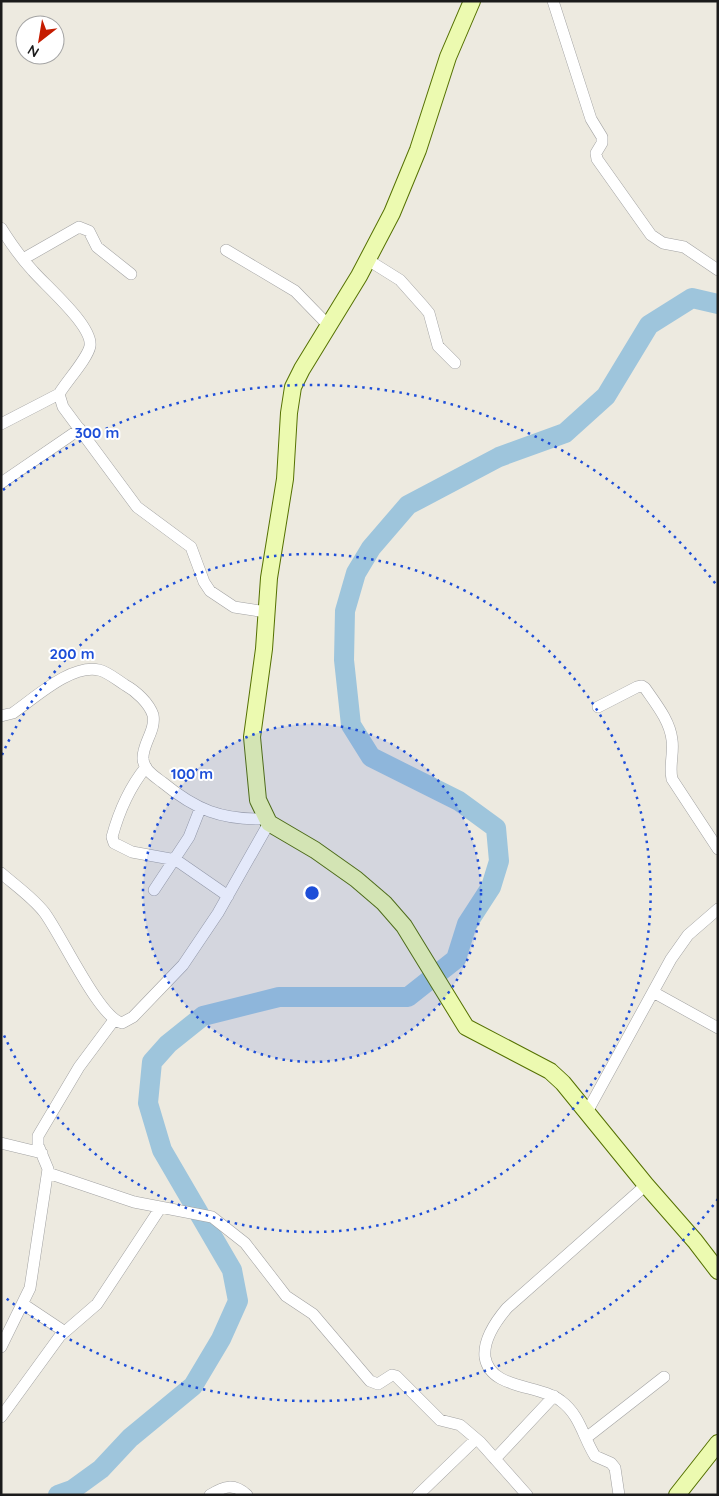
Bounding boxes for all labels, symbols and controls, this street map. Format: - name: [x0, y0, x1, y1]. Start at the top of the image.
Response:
- north arrow: [15, 15, 65, 65]
- text: N: [24, 41, 42, 62]
- text: 300 m: [75, 423, 119, 442]
- text: 200 m: [50, 644, 95, 663]
- text: 100 m: [171, 764, 213, 783]
- centre of rings: [303, 884, 321, 902]

